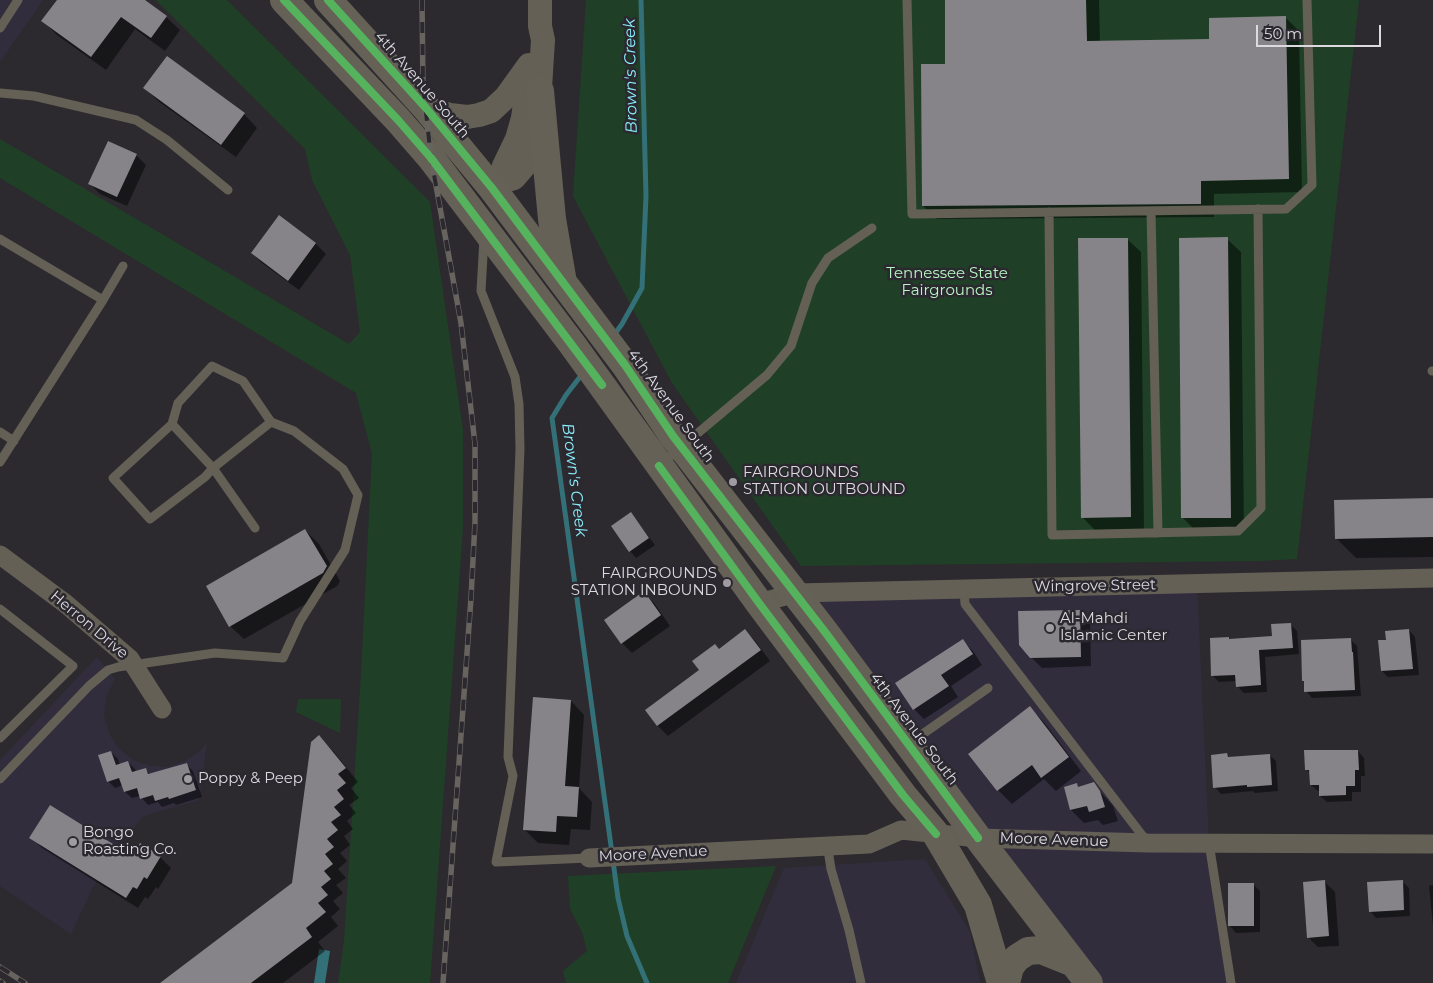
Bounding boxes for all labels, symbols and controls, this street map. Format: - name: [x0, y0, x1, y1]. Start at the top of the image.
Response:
- scale bar: [1258, 15, 1383, 47]
- water label: Brown's Creek: [620, 18, 642, 134]
- text: 50 m: [1264, 24, 1302, 43]
- street label: 4th Avenue South: [371, 28, 473, 142]
- park label: Tennessee State Fairgrounds: [886, 265, 1008, 300]
- street label: 4th Avenue South: [624, 346, 718, 466]
- water label: Brown's Creek: [557, 422, 591, 538]
- place label: FAIRGROUNDS STATION OUTBOUND: [743, 464, 905, 499]
- marker: FAIRGROUNDS STATION OUTBOUND: [727, 476, 739, 488]
- place label: FAIRGROUNDS STATION INBOUND: [571, 565, 717, 600]
- street label: Wingrove Street: [1034, 576, 1156, 596]
- marker: FAIRGROUNDS STATION INBOUND: [721, 577, 733, 589]
- street label: Herron Drive: [47, 587, 131, 663]
- place label: Al-Mahdi Islamic Center: [1060, 610, 1167, 645]
- marker: Al-Mahdi Islamic Center: [1044, 622, 1056, 634]
- street label: 4th Avenue South: [866, 669, 962, 789]
- place label: Poppy & Peep: [198, 770, 303, 788]
- marker: Poppy & Peep: [182, 773, 194, 785]
- place label: Bongo Roasting Co.: [83, 824, 176, 859]
- street label: Moore Avenue: [999, 829, 1109, 851]
- marker: Bongo Roasting Co.: [67, 836, 79, 848]
- street label: Moore Avenue: [598, 842, 708, 866]

